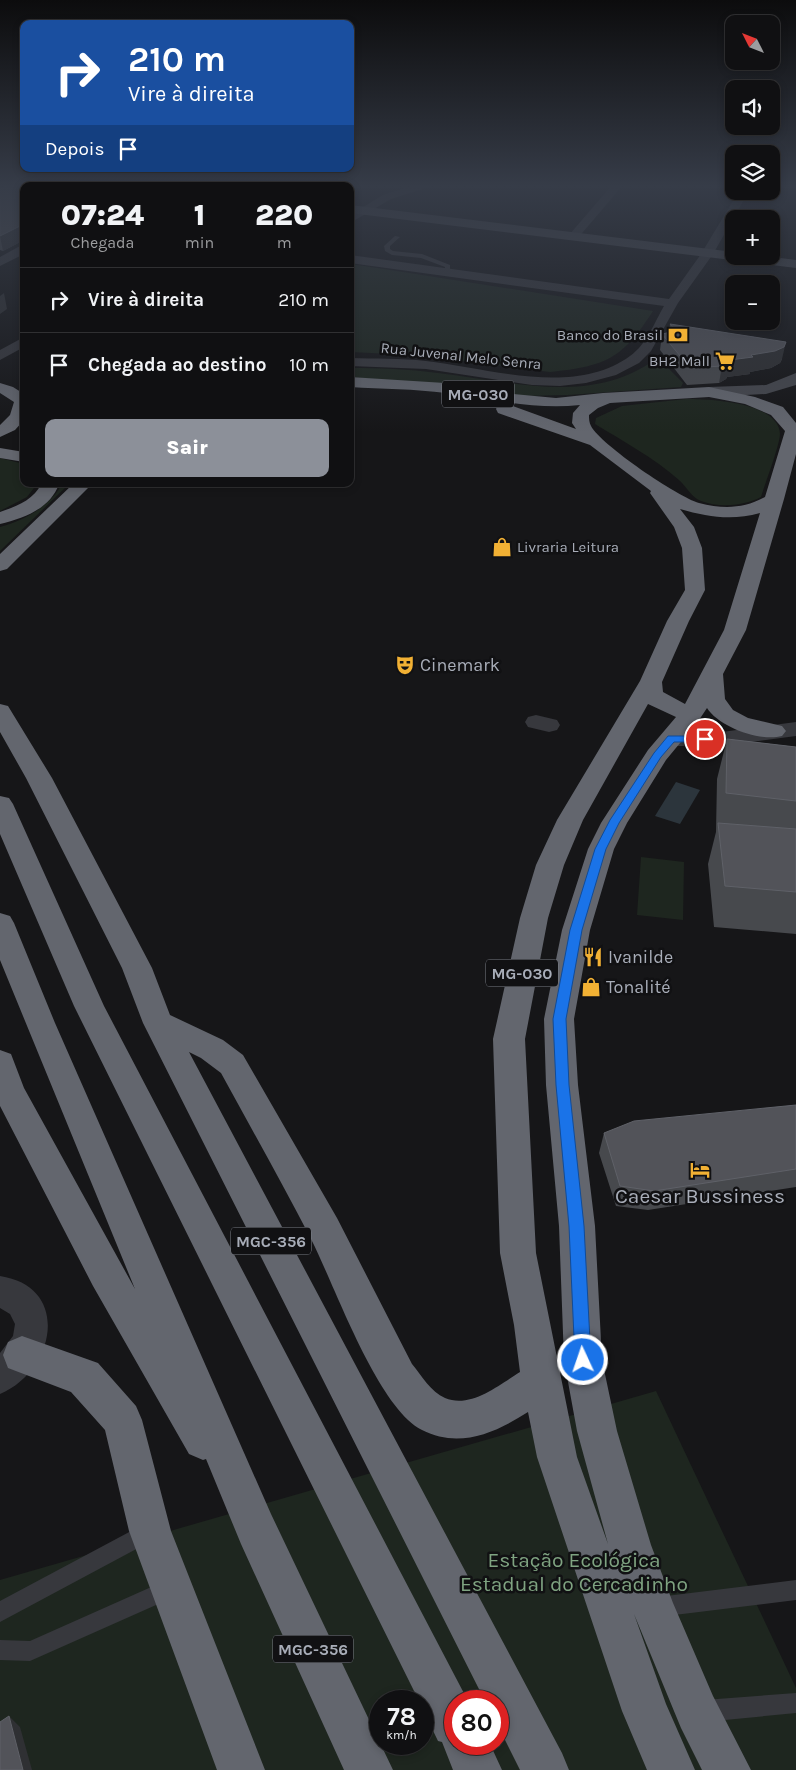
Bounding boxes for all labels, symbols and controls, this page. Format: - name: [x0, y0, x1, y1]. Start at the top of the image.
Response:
- north arrow: [725, 15, 780, 70]
- map controls: [725, 15, 780, 330]
- text: 210 m: [128, 39, 226, 80]
- icon: right: [45, 40, 110, 105]
- button: sound: [725, 80, 780, 135]
- text: Vire à direita: [128, 81, 255, 107]
- icon: arrive: [114, 135, 142, 163]
- text: Depois: [45, 138, 104, 160]
- button: layers: [725, 145, 780, 200]
- text: 07:24: [61, 197, 144, 233]
- text: 1: [194, 197, 205, 233]
- text: 220: [255, 197, 313, 233]
- button: +: [725, 210, 780, 265]
- text: Chegada: [71, 233, 134, 252]
- text: min: [185, 233, 214, 252]
- text: m: [277, 233, 292, 252]
- button: −: [725, 275, 780, 330]
- icon: right: [45, 286, 73, 314]
- text: Vire à direita: [88, 289, 204, 311]
- text: 210 m: [278, 289, 329, 311]
- bank icon: Banco do Brasil: [667, 324, 689, 346]
- place label: Banco do Brasil: [557, 326, 663, 344]
- street label: Rua Juvenal Melo Senra: [380, 339, 542, 373]
- supermarket icon: BH2 Mall: [714, 350, 736, 372]
- icon: arrive: [45, 351, 73, 379]
- place label: BH2 Mall: [649, 352, 710, 370]
- text: Chegada ao destino: [88, 354, 266, 376]
- text: 10 m: [289, 354, 329, 376]
- road number: MG-030: [442, 380, 514, 408]
- button: Sair: [45, 419, 329, 477]
- shop icon: Livraria Leitura: [491, 536, 513, 558]
- place label: Livraria Leitura: [517, 538, 619, 556]
- theatre icon: Cinemark: [394, 654, 416, 676]
- place label: Cinemark: [420, 654, 500, 676]
- pin: [684, 718, 726, 760]
- icon: arrive: [691, 725, 719, 753]
- restaurant icon: Ivanilde: [582, 946, 604, 968]
- place label: Ivanilde: [608, 946, 673, 968]
- road number: MG-030: [486, 960, 558, 986]
- shop icon: Tonalité: [580, 976, 602, 998]
- place label: Tonalité: [606, 976, 671, 998]
- hotel icon: Caesar Bussiness: [689, 1159, 711, 1181]
- place label: Caesar Bussiness: [615, 1184, 785, 1208]
- road number: MGC-356: [231, 1228, 311, 1254]
- position arrow: [556, 1333, 608, 1385]
- park label: Estação Ecológica Estadual do Cercadinho: [460, 1548, 688, 1596]
- road number: MGC-356: [273, 1636, 353, 1662]
- speed limit sign: 80: [444, 1690, 509, 1755]
- text: 78: [387, 1702, 416, 1731]
- text: km/h: [386, 1728, 417, 1742]

